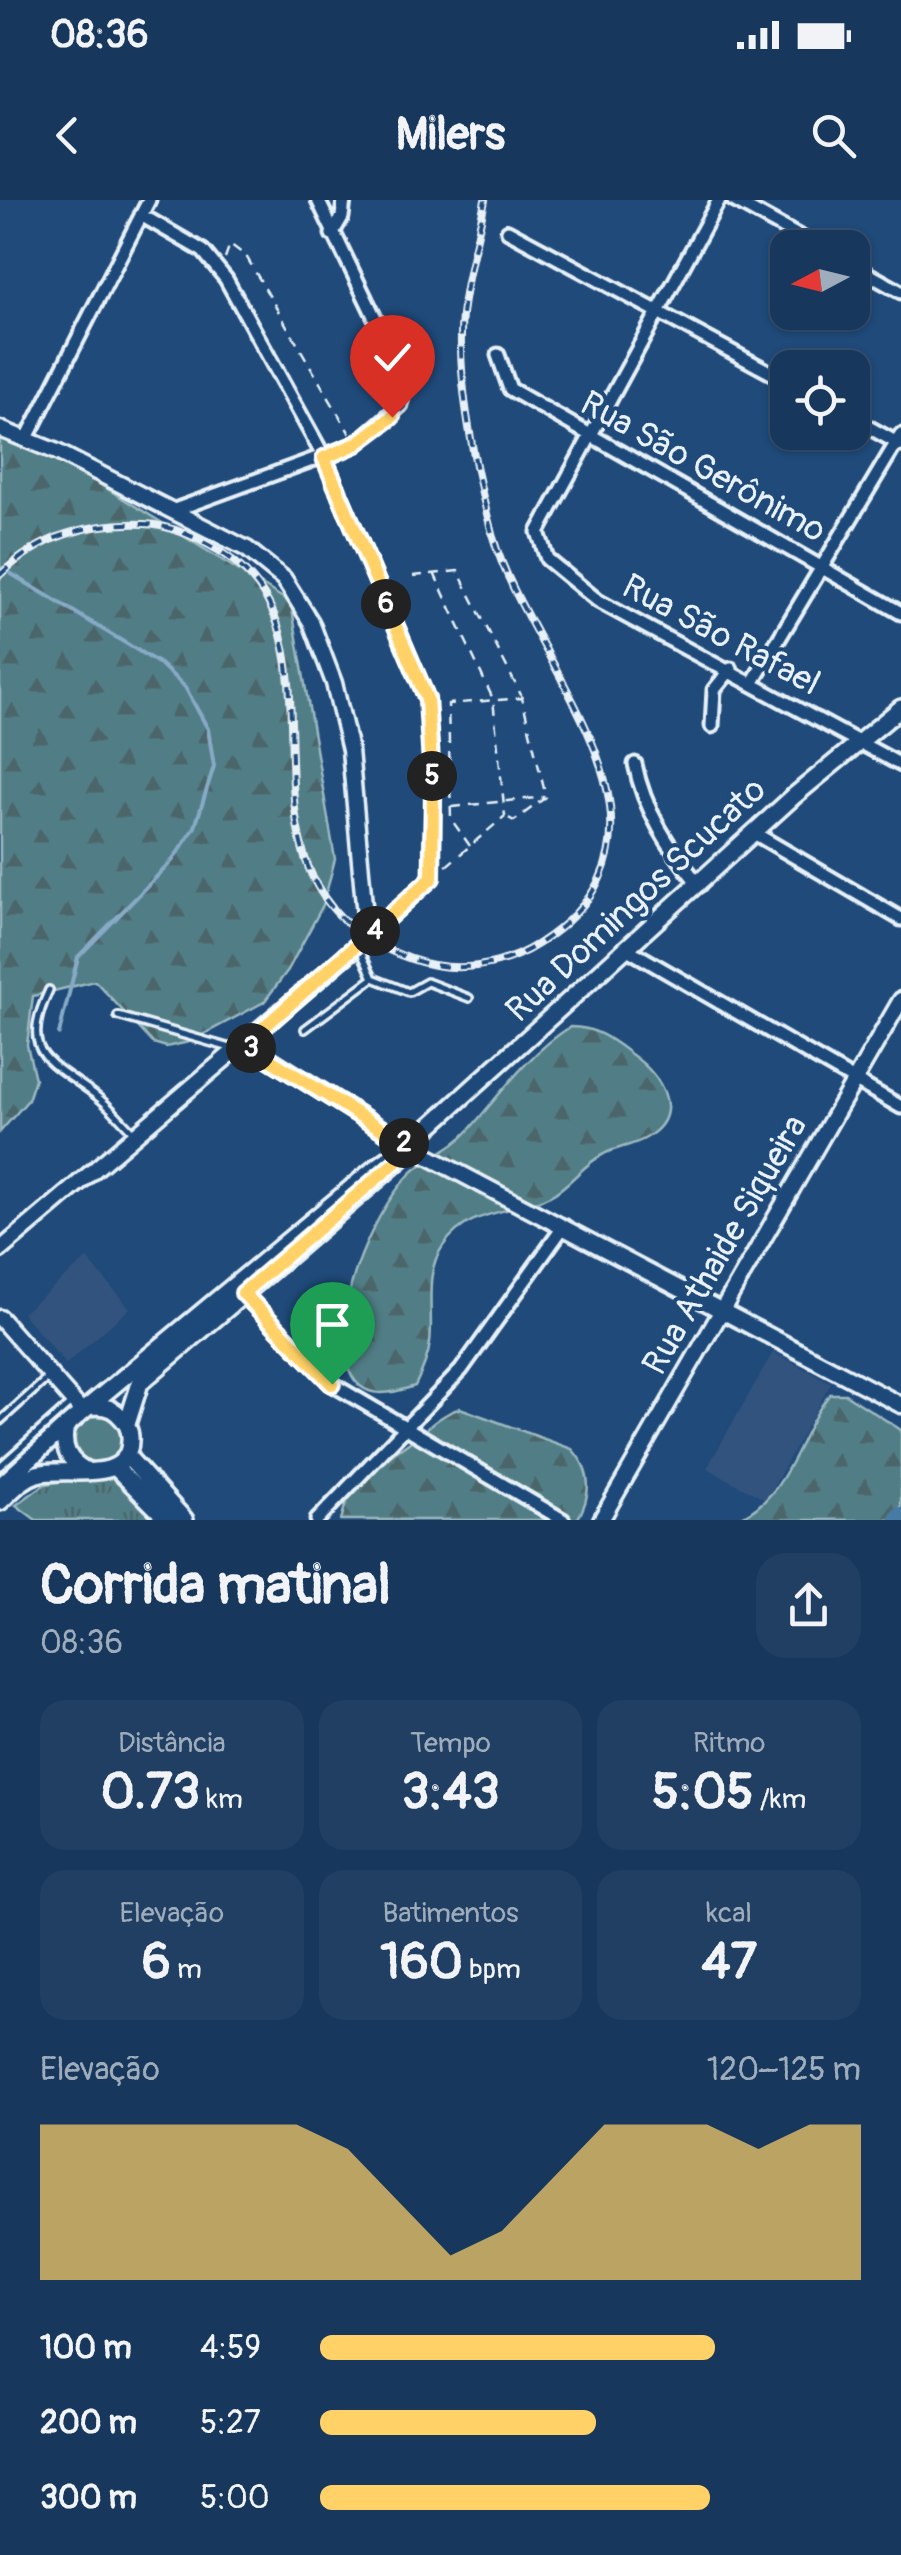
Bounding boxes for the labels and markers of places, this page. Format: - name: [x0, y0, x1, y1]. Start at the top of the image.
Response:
- pin: [350, 315, 435, 418]
- pin: 6: [361, 579, 411, 629]
- pin: 5: [407, 751, 457, 801]
- pin: 4: [350, 906, 400, 956]
- pin: 3: [226, 1023, 276, 1073]
- pin: 2: [379, 1118, 429, 1168]
- pin: [290, 1282, 375, 1385]

